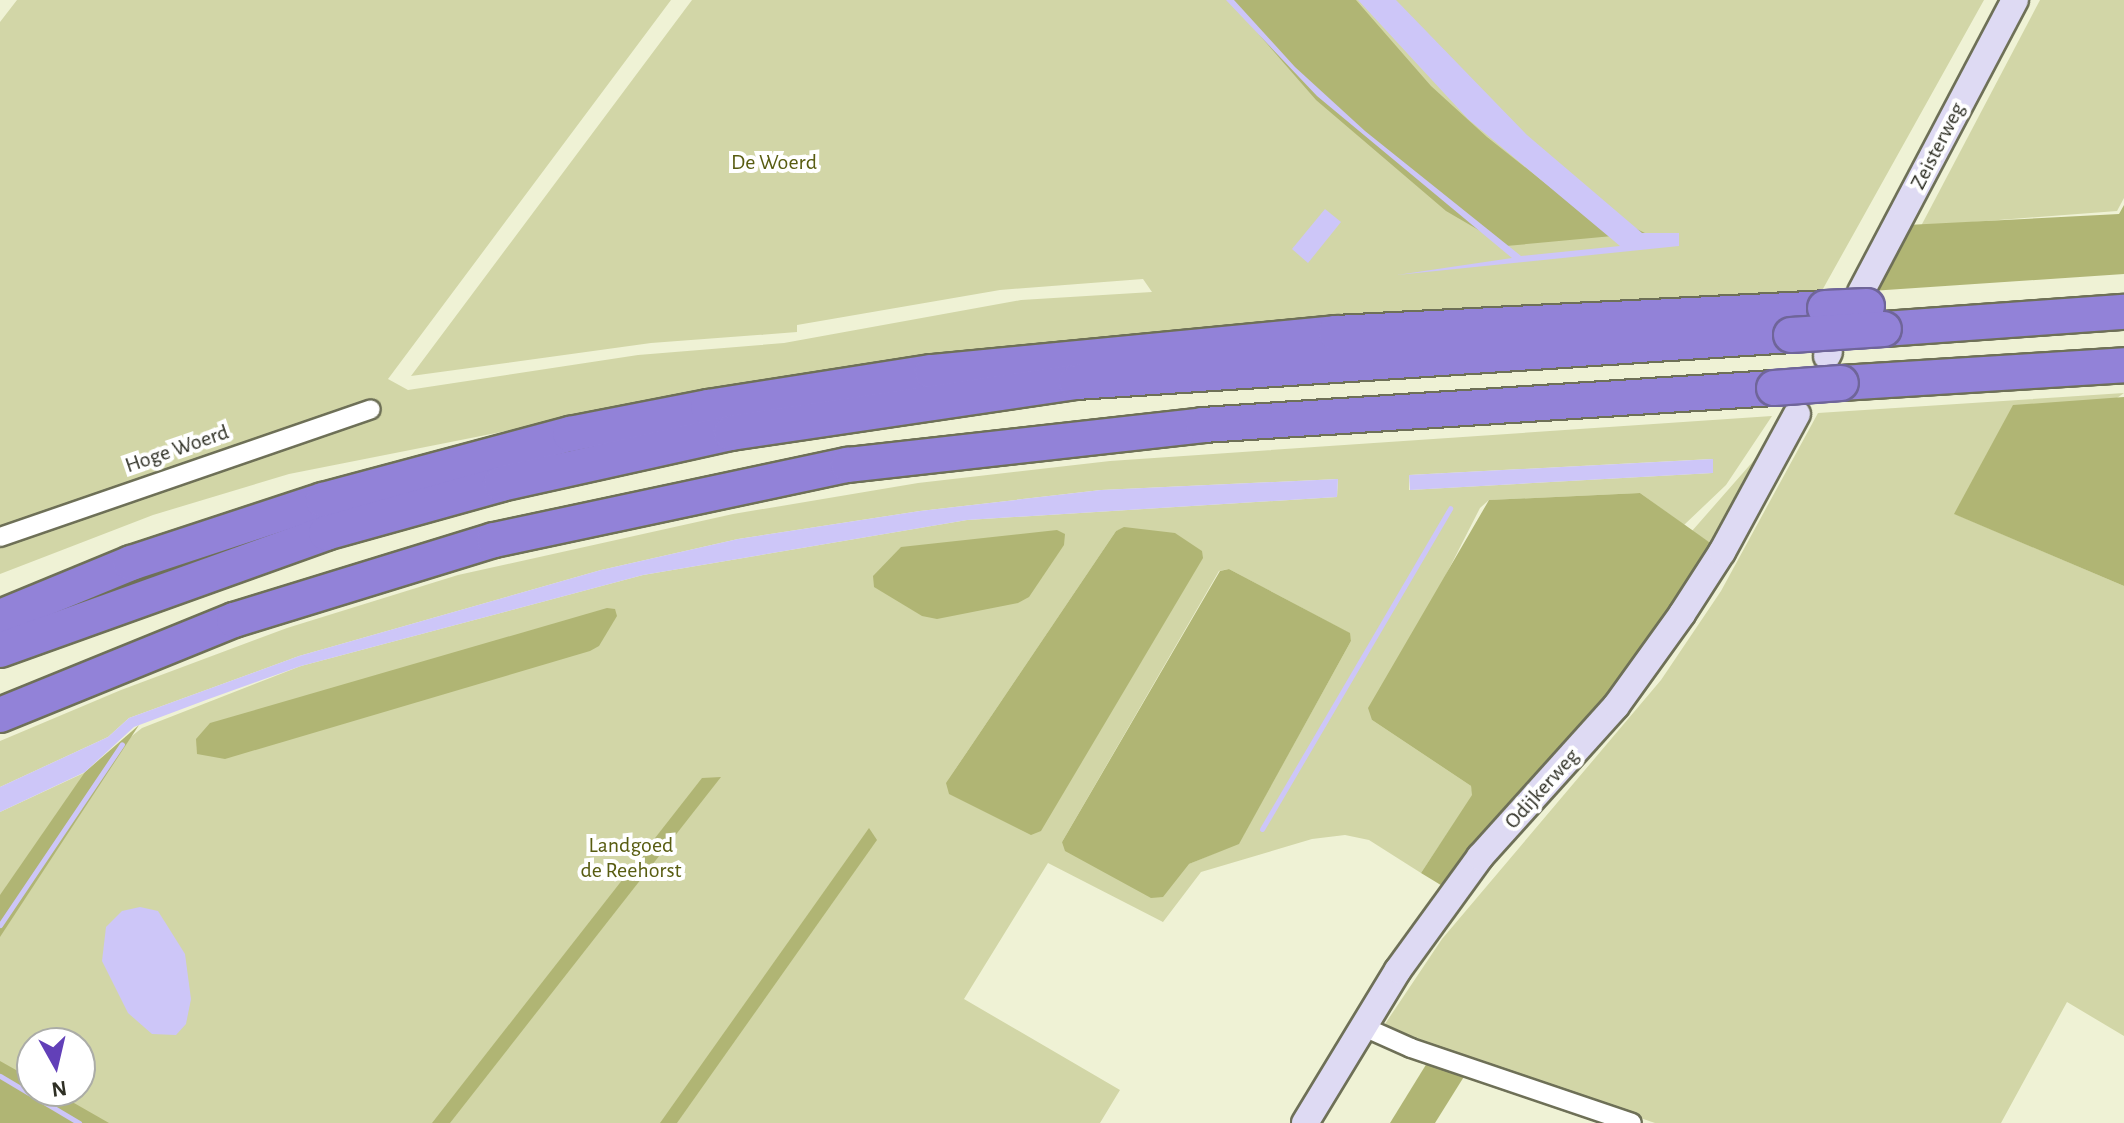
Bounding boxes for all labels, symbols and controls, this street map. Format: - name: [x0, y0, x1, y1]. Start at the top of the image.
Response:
- street label: Zeisterweg: [1905, 98, 1971, 194]
- park label: De Woerd: [731, 150, 817, 176]
- street label: Hoge Woerd: [122, 419, 232, 479]
- street label: Odijkerweg: [1499, 743, 1585, 835]
- park label: Landgoed de Reehorst: [580, 832, 682, 884]
- north arrow: [16, 1027, 96, 1107]
- text: N: [50, 1077, 68, 1101]

